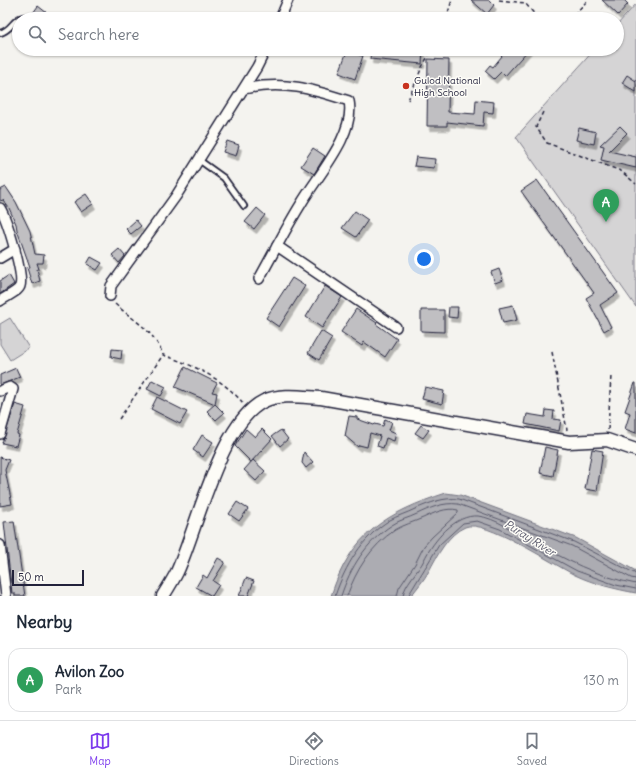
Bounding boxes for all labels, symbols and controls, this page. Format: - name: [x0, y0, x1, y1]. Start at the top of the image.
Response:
- search box: [12, 12, 624, 56]
- icon: search: [26, 23, 48, 45]
- text: Search here: [58, 25, 139, 44]
- place label: Gulod National High School: [414, 74, 481, 99]
- marker: Gulod National High School: [401, 81, 411, 91]
- pin: A: [593, 189, 619, 222]
- your location: [414, 249, 434, 269]
- water label: Puray River: [502, 517, 559, 560]
- scale bar: [12, 568, 84, 587]
- text: 50 m: [18, 570, 44, 584]
- text: Nearby: [16, 611, 72, 633]
- text: Avilon Zoo: [55, 662, 124, 681]
- text: A: [26, 672, 34, 689]
- text: 130 m: [583, 672, 619, 689]
- text: Park: [55, 681, 82, 698]
- tab: Map: [89, 730, 111, 768]
- tab: Directions: [289, 730, 339, 768]
- tab: Saved: [517, 730, 547, 768]

